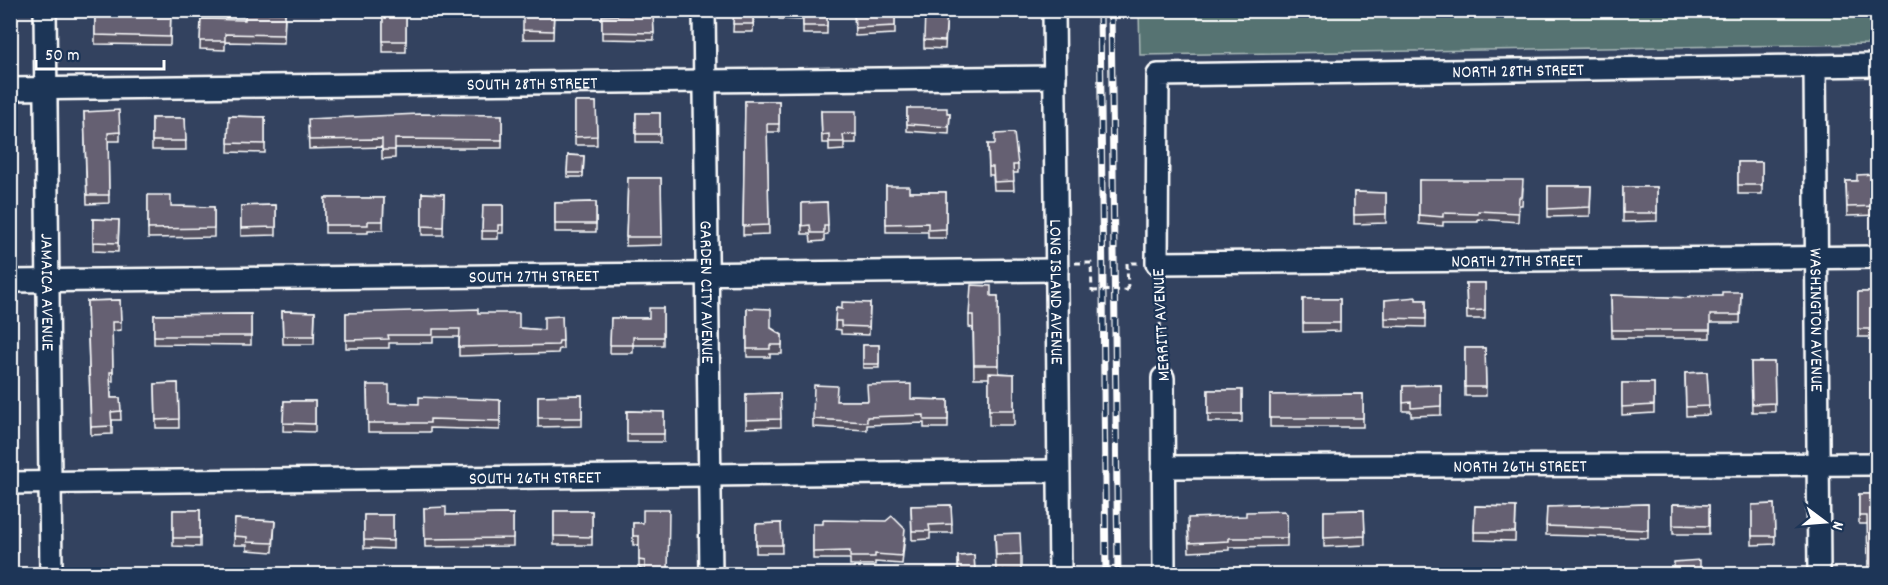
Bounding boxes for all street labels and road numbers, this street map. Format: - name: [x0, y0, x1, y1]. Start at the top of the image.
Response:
- street label: NORTH 28TH STREET: [1452, 59, 1584, 86]
- street label: SOUTH 28TH STREET: [467, 72, 597, 99]
- street label: LONG ISLAND AVENUE: [1041, 219, 1068, 365]
- street label: GARDEN CITY AVENUE: [692, 220, 718, 364]
- street label: JAMAICA AVENUE: [32, 233, 59, 351]
- street label: WASHINGTON AVENUE: [1801, 248, 1828, 392]
- street label: NORTH 27TH STREET: [1451, 249, 1583, 276]
- street label: SOUTH 27TH STREET: [469, 265, 599, 291]
- street label: MERRITT AVENUE: [1147, 268, 1178, 382]
- street label: NORTH 26TH STREET: [1453, 455, 1587, 481]
- street label: SOUTH 26TH STREET: [469, 466, 601, 493]

